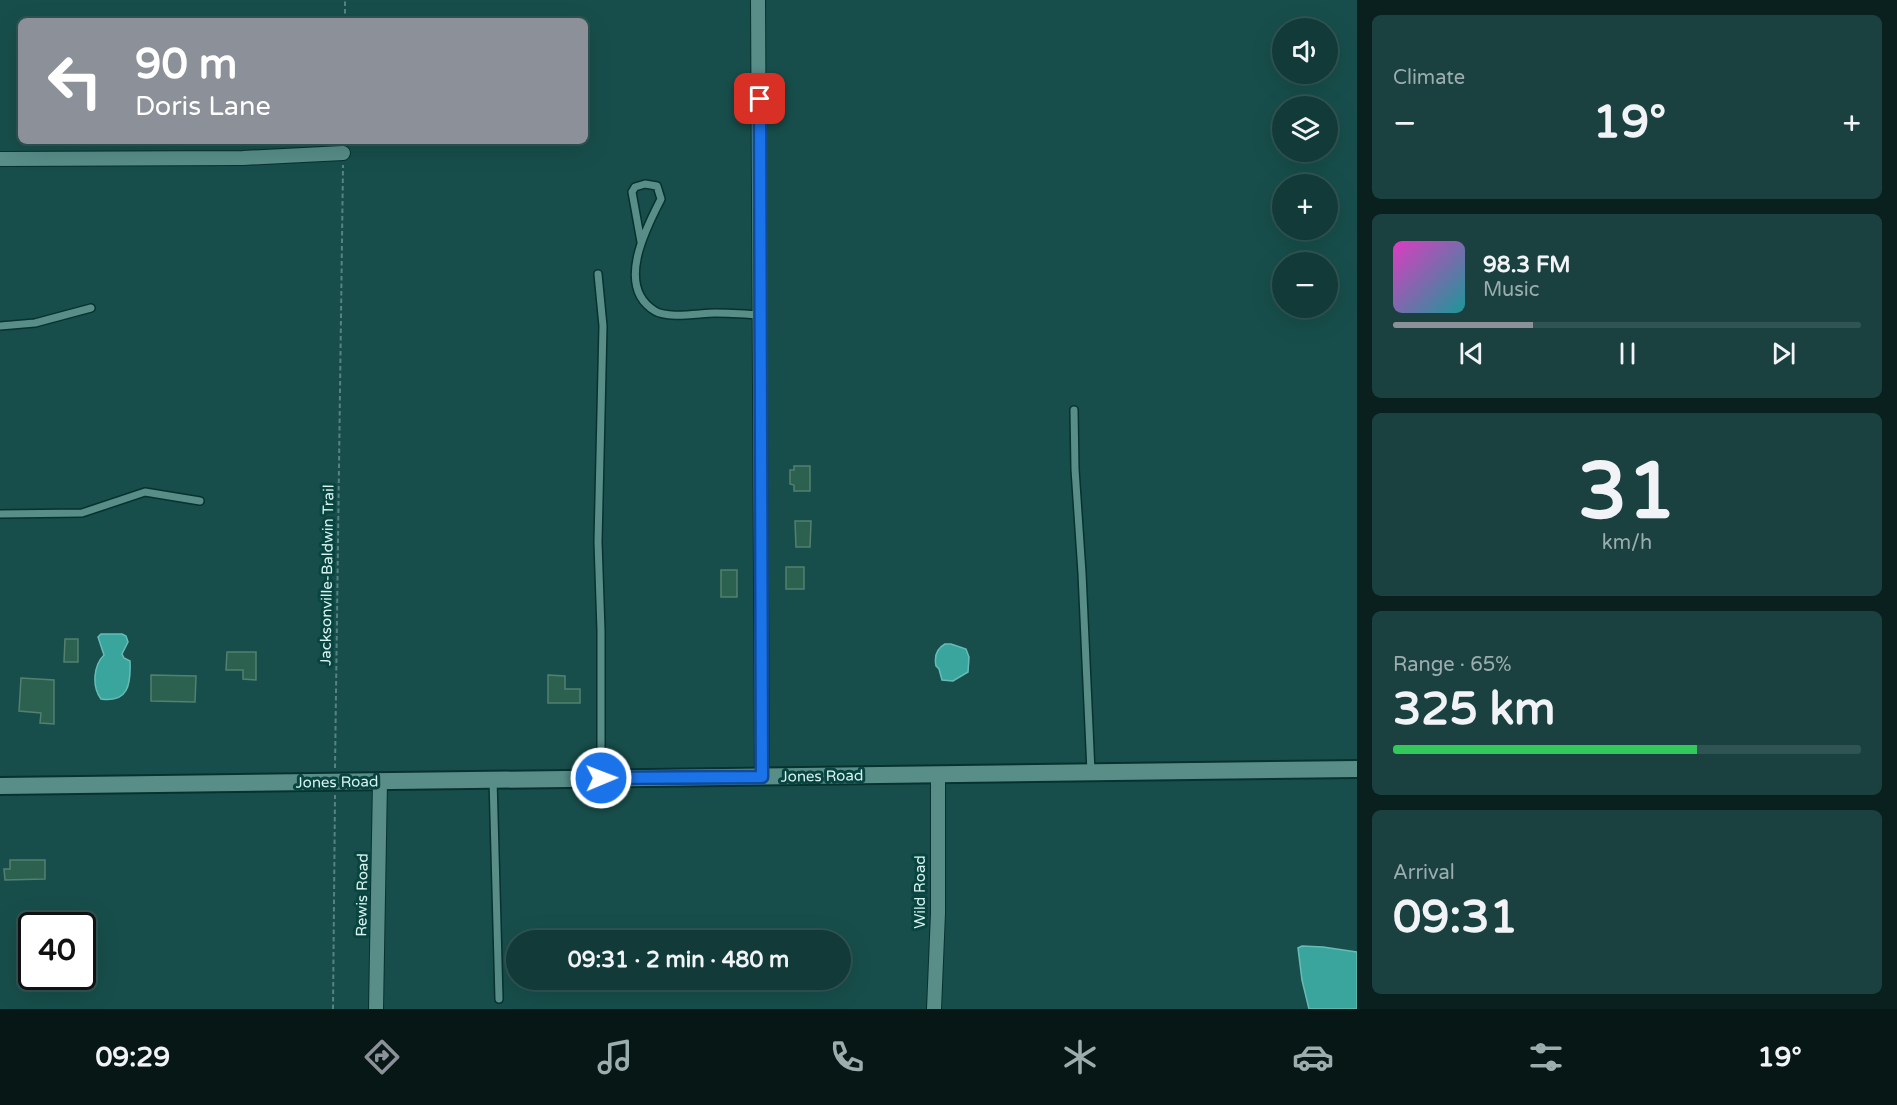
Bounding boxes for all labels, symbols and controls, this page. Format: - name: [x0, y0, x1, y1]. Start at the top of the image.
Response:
- map controls: [1272, 18, 1338, 318]
- button: sound: [1272, 18, 1338, 84]
- text: 90 m: [135, 39, 237, 90]
- icon: left: [36, 42, 114, 120]
- text: Climate: [1393, 66, 1465, 90]
- pin: [734, 73, 785, 124]
- icon: arrive: [743, 82, 776, 115]
- text: Doris Lane: [135, 90, 271, 123]
- button: layers: [1272, 96, 1338, 162]
- text: 19°: [1593, 96, 1666, 150]
- text: −: [1393, 104, 1417, 143]
- text: +: [1842, 104, 1861, 143]
- button: +: [1272, 174, 1338, 240]
- button: −: [1272, 252, 1338, 318]
- text: 98.3 FM: [1483, 252, 1571, 278]
- text: Music: [1483, 278, 1539, 302]
- icon: previous: [1455, 337, 1488, 370]
- icon: pause: [1611, 337, 1644, 370]
- icon: next: [1767, 337, 1800, 370]
- text: 31: [1578, 445, 1676, 539]
- street label: Jacksonville-Baldwin Trail: [316, 484, 338, 666]
- text: km/h: [1602, 531, 1652, 555]
- text: Range · 65%: [1393, 653, 1512, 677]
- text: 325 km: [1393, 683, 1555, 737]
- position arrow: [569, 746, 633, 810]
- street label: Jones Road: [781, 766, 863, 786]
- street label: Jones Road: [296, 772, 378, 792]
- street label: Rewis Road: [352, 853, 372, 937]
- street label: Wild Road: [911, 855, 929, 929]
- text: Arrival: [1393, 861, 1455, 885]
- text: 09:31: [1393, 891, 1518, 945]
- speed limit sign: 40: [18, 912, 96, 990]
- text: 09:31 · 2 min · 480 m: [568, 947, 789, 973]
- icon: directions: [361, 1036, 403, 1078]
- icon: music: [594, 1036, 636, 1078]
- icon: phone: [826, 1036, 868, 1078]
- icon: climate: [1059, 1036, 1101, 1078]
- icon: car: [1292, 1036, 1334, 1078]
- icon: filters: [1525, 1036, 1567, 1078]
- text: 09:29: [95, 1041, 170, 1074]
- text: 19°: [1757, 1041, 1802, 1074]

